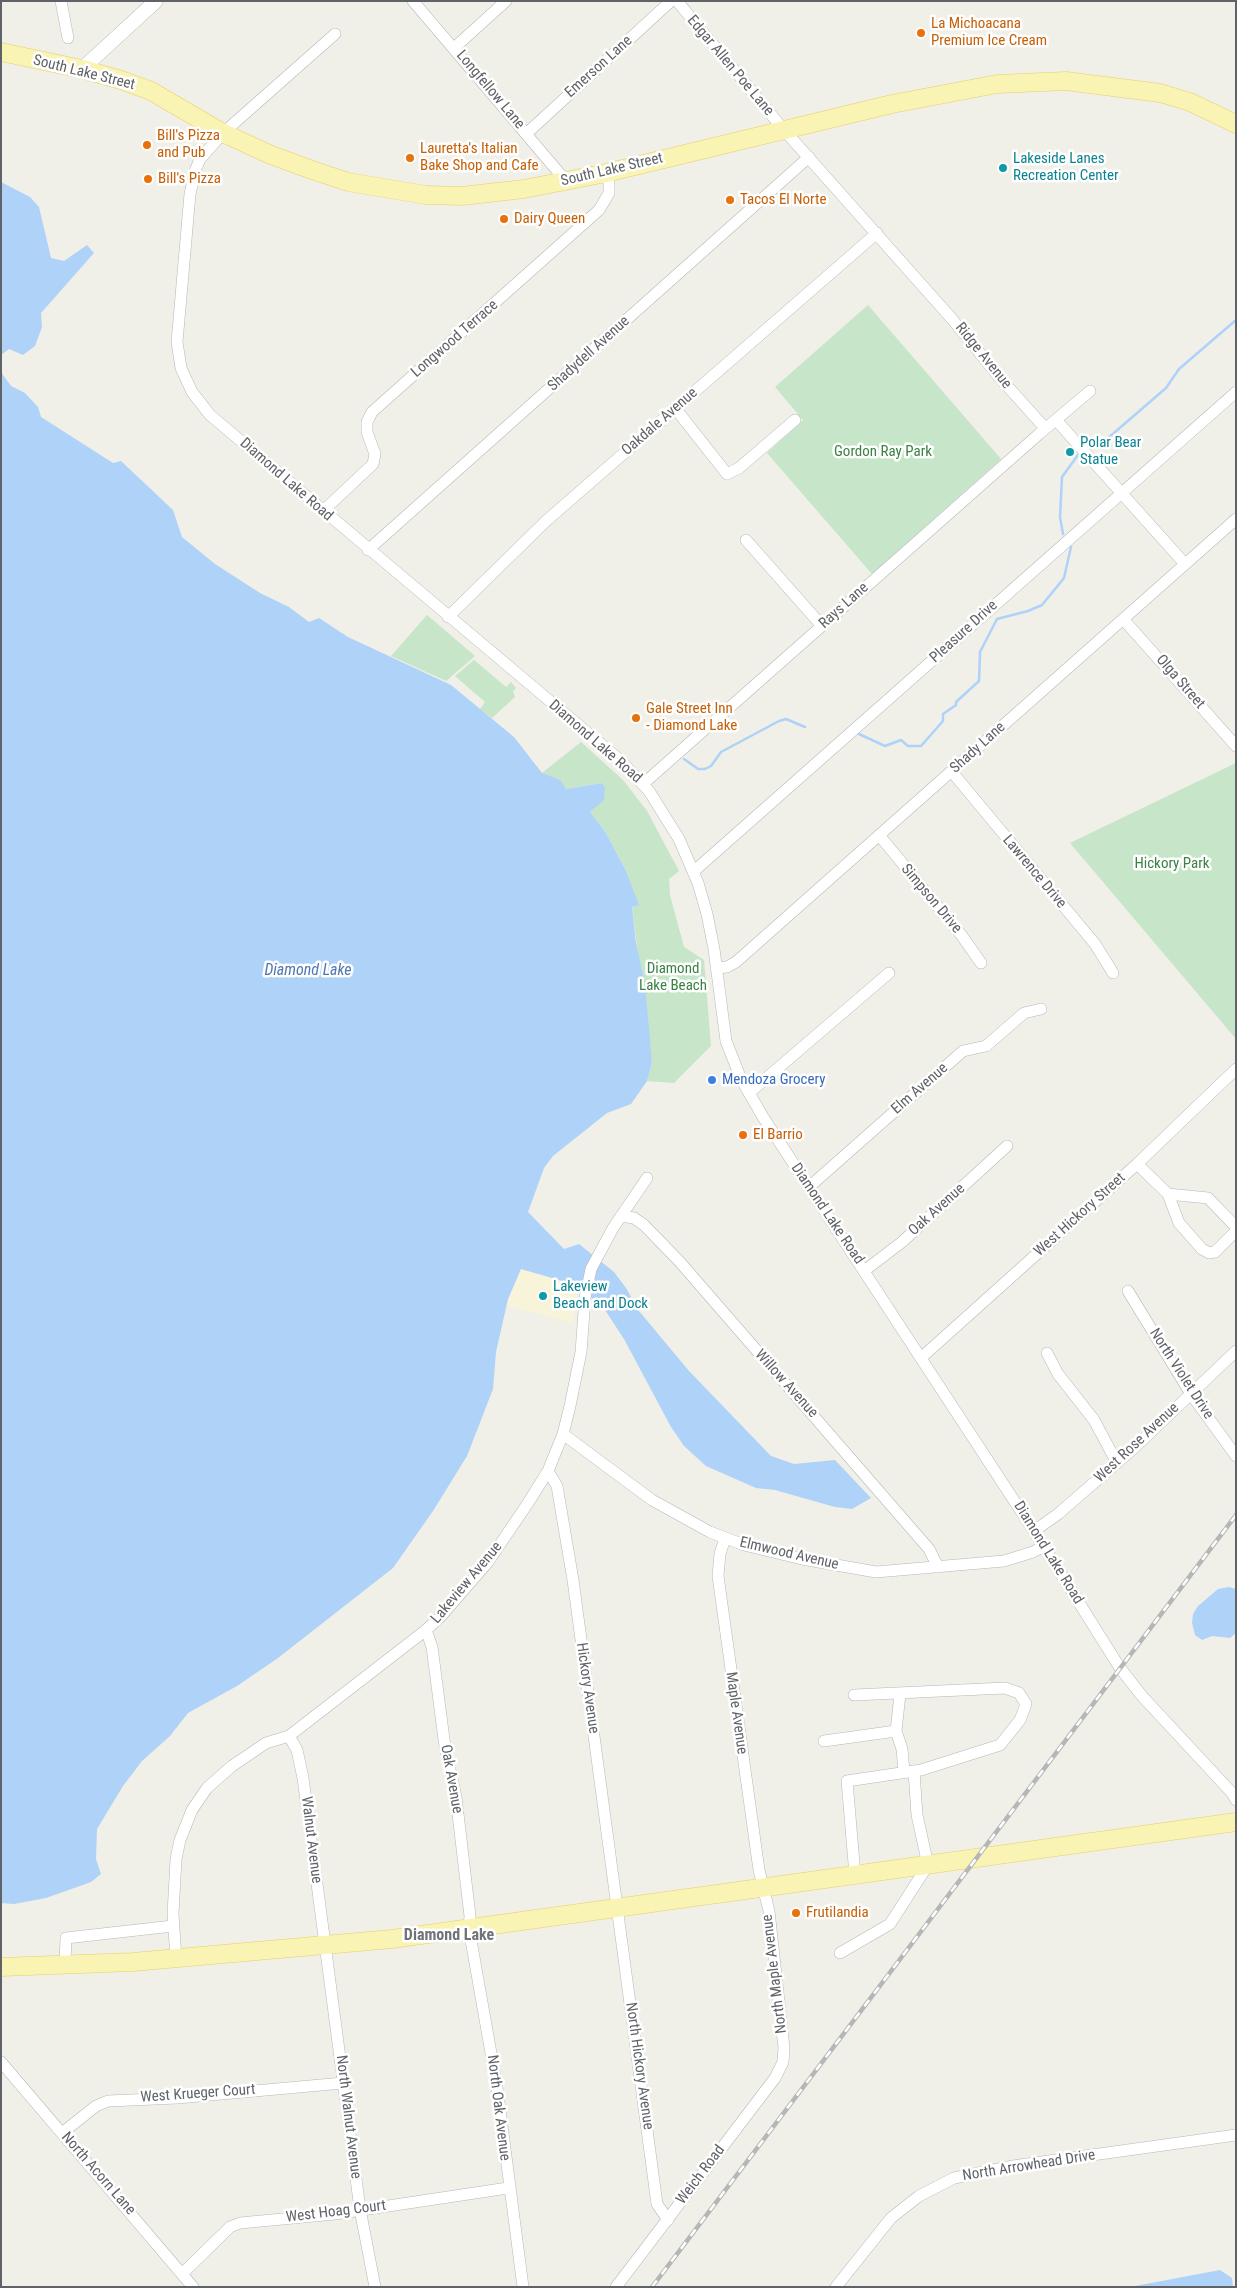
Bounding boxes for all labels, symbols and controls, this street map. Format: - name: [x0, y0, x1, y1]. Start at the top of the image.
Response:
- street label: Edgar Allen Poe Lane: [683, 12, 777, 120]
- place label: La Michoacana Premium Ice Cream: [931, 15, 1047, 50]
- marker: La Michoacana Premium Ice Cream: [915, 27, 927, 39]
- street label: Emerson Lane: [562, 32, 636, 102]
- street label: Longfellow Lane: [452, 47, 528, 133]
- street label: South Lake Street: [31, 52, 137, 94]
- place label: Bill's Pizza and Pub: [157, 127, 220, 162]
- marker: Bill's Pizza and Pub: [141, 139, 153, 151]
- place label: Lauretta's Italian Bake Shop and Cafe: [420, 140, 538, 175]
- street label: South Lake Street: [559, 150, 665, 190]
- place label: Lakeside Lanes Recreation Center: [1013, 150, 1119, 185]
- marker: Lauretta's Italian Bake Shop and Cafe: [404, 152, 416, 164]
- marker: Lakeside Lanes Recreation Center: [997, 162, 1009, 174]
- place label: Bill's Pizza: [158, 170, 221, 188]
- marker: Bill's Pizza: [142, 173, 154, 185]
- place label: Tacos El Norte: [740, 191, 826, 209]
- marker: Tacos El Norte: [724, 194, 736, 206]
- place label: Dairy Queen: [514, 210, 585, 228]
- marker: Dairy Queen: [498, 213, 510, 225]
- street label: Longwood Terrace: [408, 296, 502, 382]
- street label: Shadydell Avenue: [544, 313, 634, 395]
- street label: Ridge Avenue: [951, 319, 1015, 393]
- street label: Oakdale Avenue: [618, 384, 702, 460]
- place label: Polar Bear Statue: [1080, 434, 1141, 469]
- street label: Diamond Lake Road: [236, 435, 336, 525]
- park label: Gordon Ray Park: [834, 443, 932, 461]
- marker: Polar Bear Statue: [1064, 446, 1076, 458]
- street label: Rays Lane: [816, 579, 872, 633]
- street label: Pleasure Drive: [926, 597, 1002, 667]
- street label: Olga Street: [1152, 651, 1208, 713]
- street label: Diamond Lake Road: [545, 697, 645, 787]
- place label: Gale Street Inn - Diamond Lake: [646, 700, 737, 735]
- marker: Gale Street Inn - Diamond Lake: [630, 712, 642, 724]
- street label: Shady Lane: [947, 719, 1009, 777]
- street label: Lawrence Drive: [998, 832, 1070, 912]
- park label: Hickory Park: [1134, 855, 1210, 873]
- street label: Simpson Drive: [897, 861, 965, 937]
- park label: Diamond Lake Beach: [639, 960, 707, 995]
- water label: Diamond Lake: [264, 961, 352, 981]
- street label: Elm Avenue: [888, 1060, 952, 1118]
- place label: Mendoza Grocery: [722, 1071, 825, 1089]
- marker: Mendoza Grocery: [706, 1074, 718, 1086]
- place label: El Barrio: [753, 1126, 803, 1144]
- marker: El Barrio: [737, 1129, 749, 1141]
- street label: Diamond Lake Road: [787, 1160, 867, 1268]
- street label: West Hickory Street: [1031, 1169, 1129, 1261]
- street label: Oak Avenue: [905, 1180, 969, 1240]
- place label: Lakeview Beach and Dock: [553, 1278, 648, 1313]
- marker: Lakeview Beach and Dock: [537, 1290, 549, 1302]
- street label: North Violet Drive: [1145, 1325, 1217, 1423]
- street label: Willow Avenue: [751, 1346, 821, 1422]
- street label: West Rose Avenue: [1091, 1399, 1183, 1487]
- street label: Diamond Lake Road: [1009, 1498, 1087, 1608]
- street label: Elmwood Avenue: [738, 1534, 840, 1574]
- street label: Lakeview Avenue: [428, 1538, 506, 1628]
- street label: Hickory Avenue: [572, 1641, 602, 1735]
- street label: Maple Avenue: [721, 1671, 751, 1755]
- street label: Oak Avenue: [436, 1743, 466, 1815]
- street label: Walnut Avenue: [297, 1796, 325, 1884]
- place label: Frutilandia: [806, 1904, 869, 1922]
- marker: Frutilandia: [790, 1907, 802, 1919]
- street label: North Maple Avenue: [759, 1913, 791, 2035]
- district label: Diamond Lake: [404, 1926, 494, 1946]
- street label: North Hickory Avenue: [621, 2001, 657, 2131]
- street label: North Walnut Avenue: [331, 2054, 365, 2180]
- street label: North Oak Avenue: [483, 2054, 513, 2162]
- street label: West Krueger Court: [140, 2081, 256, 2107]
- street label: North Acorn Lane: [57, 2129, 139, 2219]
- street label: Weich Road: [673, 2142, 729, 2208]
- street label: North Arrowhead Drive: [961, 2147, 1097, 2185]
- street label: West Hoag Court: [285, 2197, 387, 2227]

